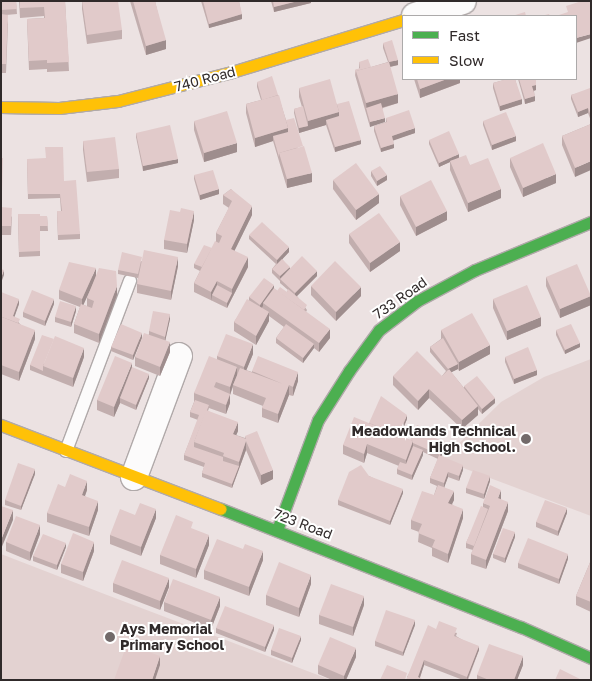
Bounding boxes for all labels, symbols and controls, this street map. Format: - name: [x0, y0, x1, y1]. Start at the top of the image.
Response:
- legend: [402, 15, 577, 80]
- text: Fast: [449, 26, 480, 44]
- text: Slow: [449, 51, 484, 69]
- street label: 740 Road: [173, 63, 237, 95]
- street label: 733 Road: [370, 273, 430, 323]
- place label: Meadowlands Technical High School.: [351, 423, 516, 456]
- marker: Meadowlands Technical High School.: [520, 433, 532, 445]
- street label: 723 Road: [271, 505, 335, 543]
- place label: Ays Memorial Primary School: [120, 621, 224, 654]
- marker: Ays Memorial Primary School: [104, 631, 116, 643]

